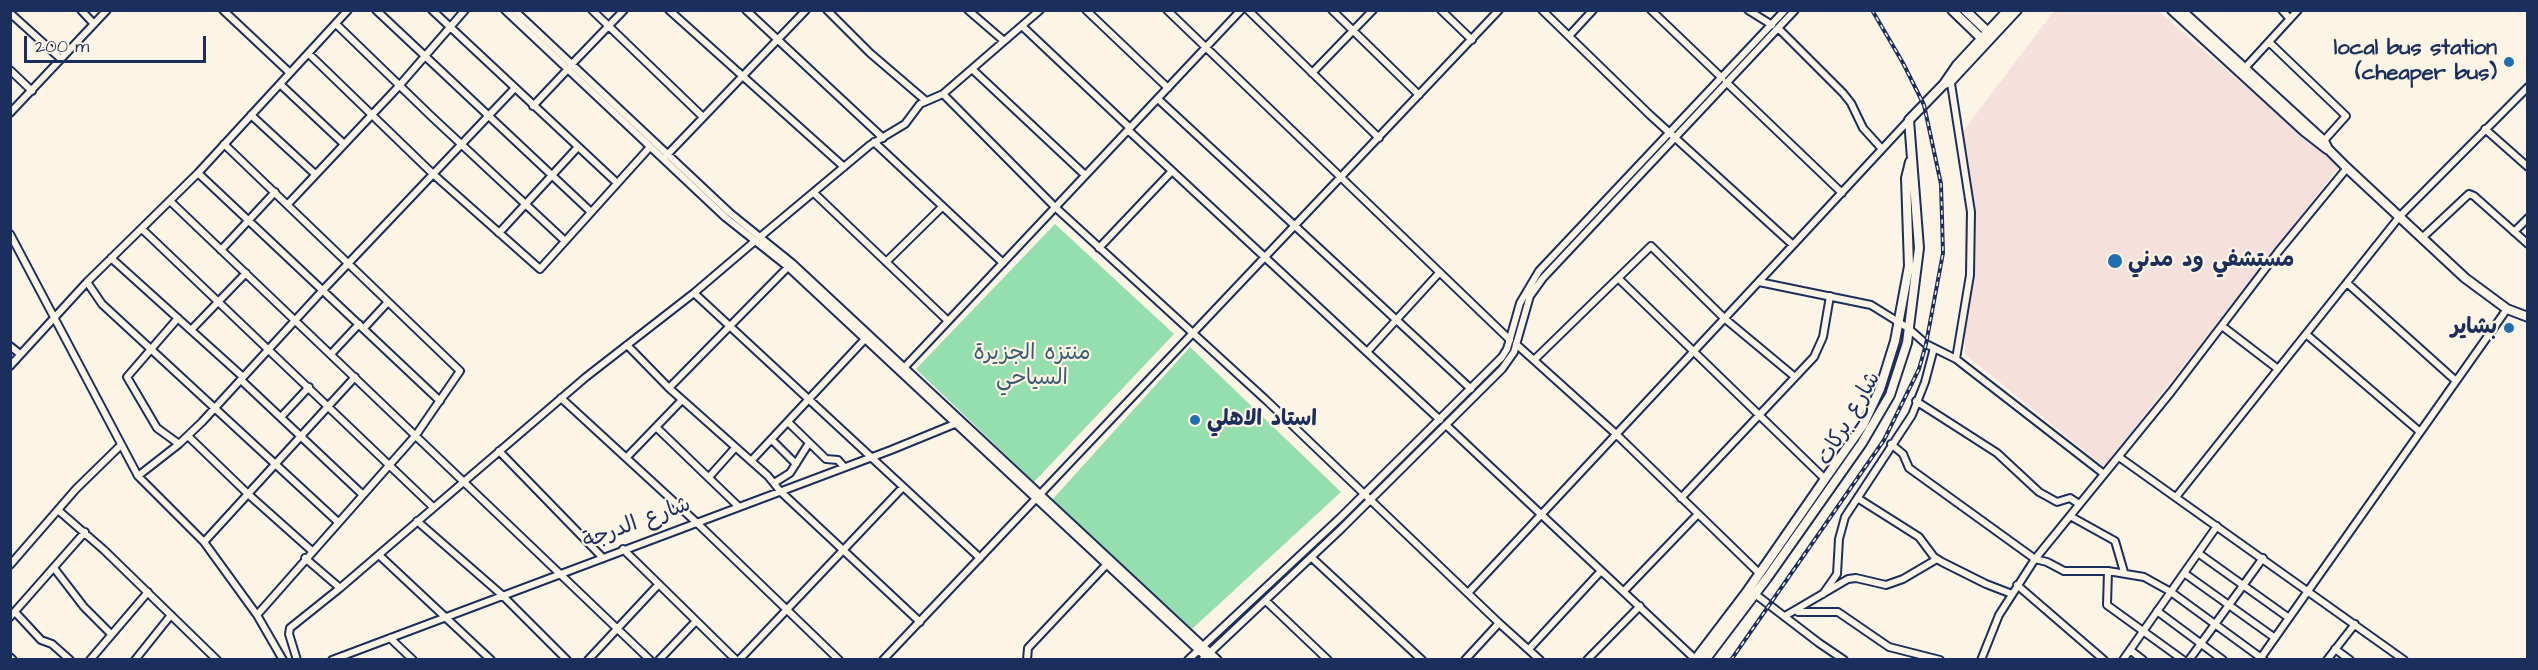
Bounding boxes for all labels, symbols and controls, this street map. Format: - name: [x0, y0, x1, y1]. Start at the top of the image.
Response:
- scale bar: [27, 24, 208, 62]
- text: 200 m: [35, 34, 89, 59]
- place label: local bus station (cheaper bus): [2334, 36, 2497, 88]
- marker: local bus station (cheaper bus): [2502, 55, 2516, 69]
- place label: مستشفي ود مدني: [2128, 248, 2294, 274]
- marker: مستشفي ود مدني: [2106, 252, 2124, 270]
- place label: بشاير: [2451, 315, 2497, 341]
- marker: بشاير: [2502, 321, 2516, 335]
- park label: منتزه الجزيرة السياحي: [973, 341, 1091, 392]
- street label: شارع بركات: [1813, 367, 1887, 471]
- place label: استاد الاهلي: [1207, 407, 1317, 433]
- marker: استاد الاهلي: [1188, 413, 1202, 427]
- street label: شارع الدرجة: [579, 492, 695, 556]

